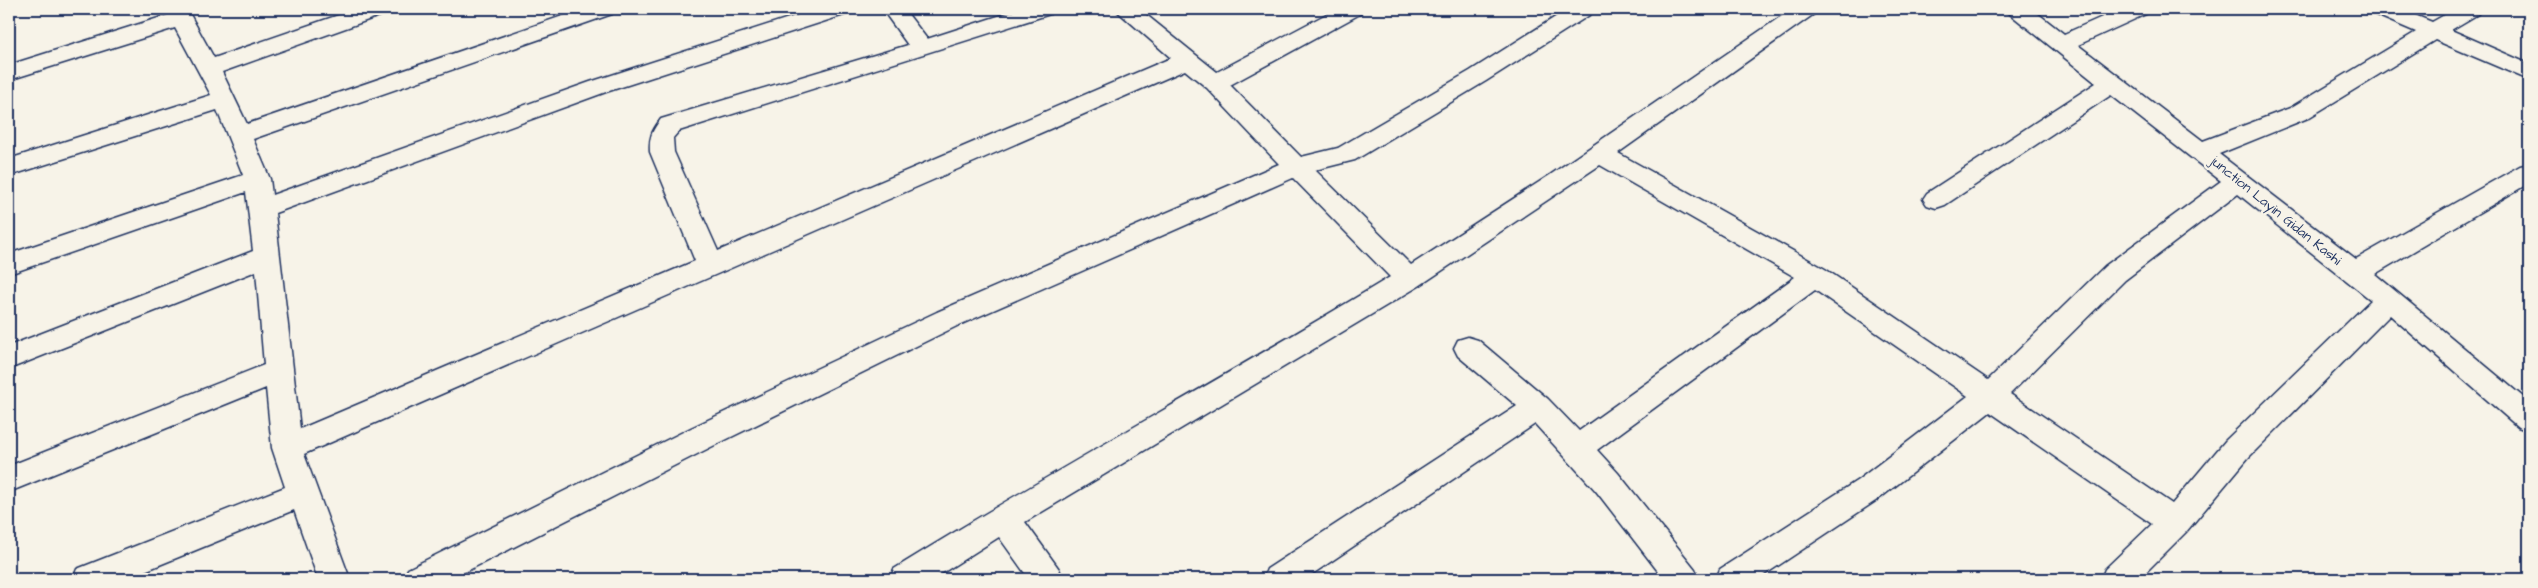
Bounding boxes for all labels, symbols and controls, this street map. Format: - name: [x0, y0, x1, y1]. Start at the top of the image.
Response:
- street label: junction Layin Gidan Kashi: [2205, 151, 2346, 270]

